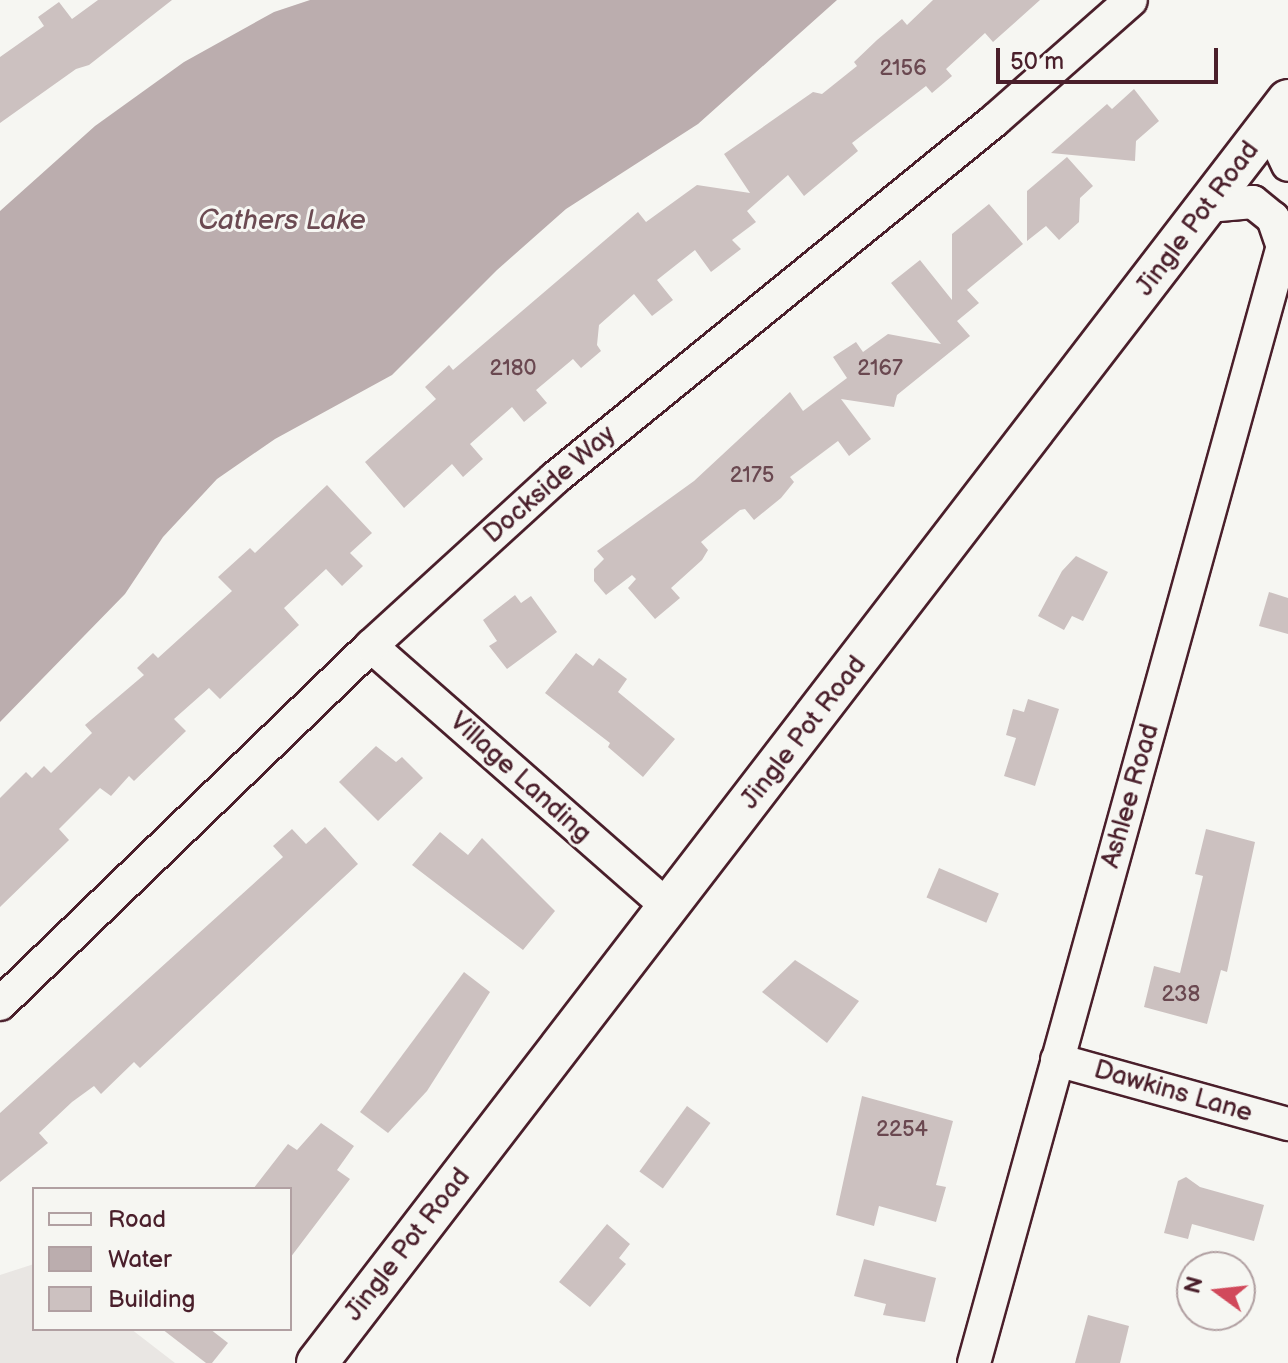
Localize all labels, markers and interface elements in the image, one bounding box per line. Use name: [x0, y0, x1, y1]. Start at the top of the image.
scale bar: [1000, 32, 1222, 82]
text: 50 m: [1010, 47, 1064, 76]
house number: 2156: [879, 56, 927, 82]
street label: Jingle Pot Road: [1130, 136, 1266, 302]
water label: Cathers Lake: [198, 204, 366, 238]
house number: 2180: [490, 356, 536, 382]
house number: 2167: [857, 356, 903, 382]
street label: Dockside Way: [478, 419, 622, 551]
house number: 2175: [730, 463, 774, 489]
street label: Jingle Pot Road: [735, 650, 873, 816]
street label: Village Landing: [443, 706, 597, 850]
street label: Ashlee Road: [1096, 720, 1166, 872]
house number: 238: [1162, 982, 1200, 1008]
street label: Dawkins Lane: [1090, 1055, 1256, 1129]
house number: 2254: [876, 1117, 928, 1143]
street label: Jingle Pot Road: [339, 1162, 477, 1328]
legend: [32, 1187, 292, 1331]
text: Road: [108, 1205, 166, 1234]
text: Water: [108, 1245, 172, 1274]
north arrow: [1176, 1251, 1256, 1331]
text: N: [1179, 1274, 1209, 1297]
text: Building: [108, 1285, 195, 1314]

